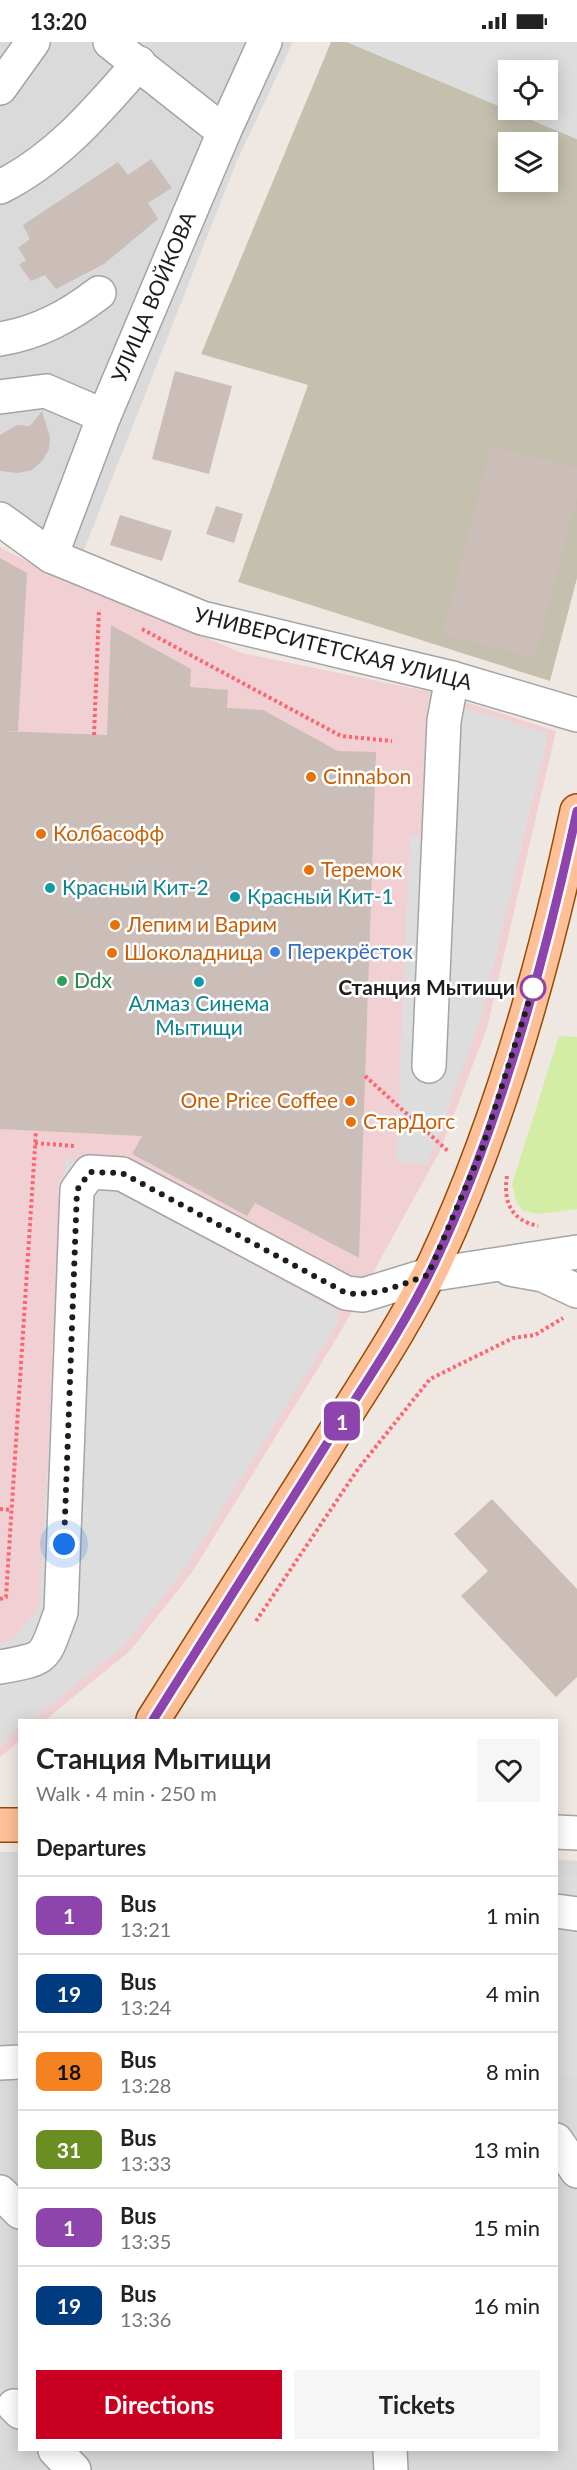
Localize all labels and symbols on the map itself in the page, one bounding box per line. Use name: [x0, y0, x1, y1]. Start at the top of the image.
street label: УЛИЦА ВОЙКОВА: [105, 206, 200, 386]
street label: УНИВЕРСИТЕТСКАЯ УЛИЦА: [192, 601, 476, 694]
place label: Cinnabon: [323, 763, 411, 788]
marker: Cinnabon: [304, 770, 318, 784]
place label: Колбасофф: [53, 820, 164, 845]
marker: Колбасофф: [34, 827, 48, 841]
place label: Теремок: [321, 856, 402, 881]
marker: Теремок: [302, 863, 316, 877]
place label: Красный Кит-2: [62, 874, 209, 899]
marker: Красный Кит-2: [43, 881, 57, 895]
place label: Красный Кит-1: [247, 883, 394, 908]
marker: Красный Кит-1: [228, 890, 242, 904]
place label: Лепим и Варим: [126, 911, 277, 936]
marker: Лепим и Варим: [108, 918, 122, 932]
place label: Перекрёсток: [287, 938, 413, 963]
place label: Шоколадница: [124, 939, 263, 964]
marker: Перекрёсток: [268, 945, 282, 959]
marker: Шоколадница: [105, 946, 119, 960]
place label: Ddx: [74, 967, 113, 992]
marker: Ddx: [55, 974, 69, 988]
place label: Станция Мытищи: [338, 974, 515, 999]
marker: Алмаз Синема Мытищи: [192, 975, 206, 989]
marker: Станция Мытищи: [520, 975, 546, 1001]
place label: Алмаз Синема Мытищи: [129, 990, 269, 1039]
place label: One Price Coffee: [181, 1087, 338, 1112]
marker: One Price Coffee: [343, 1094, 357, 1108]
place label: СтарДогс: [363, 1108, 455, 1133]
marker: СтарДогс: [344, 1115, 358, 1129]
line badge: 1: [322, 1402, 362, 1440]
your location: [49, 1529, 79, 1559]

